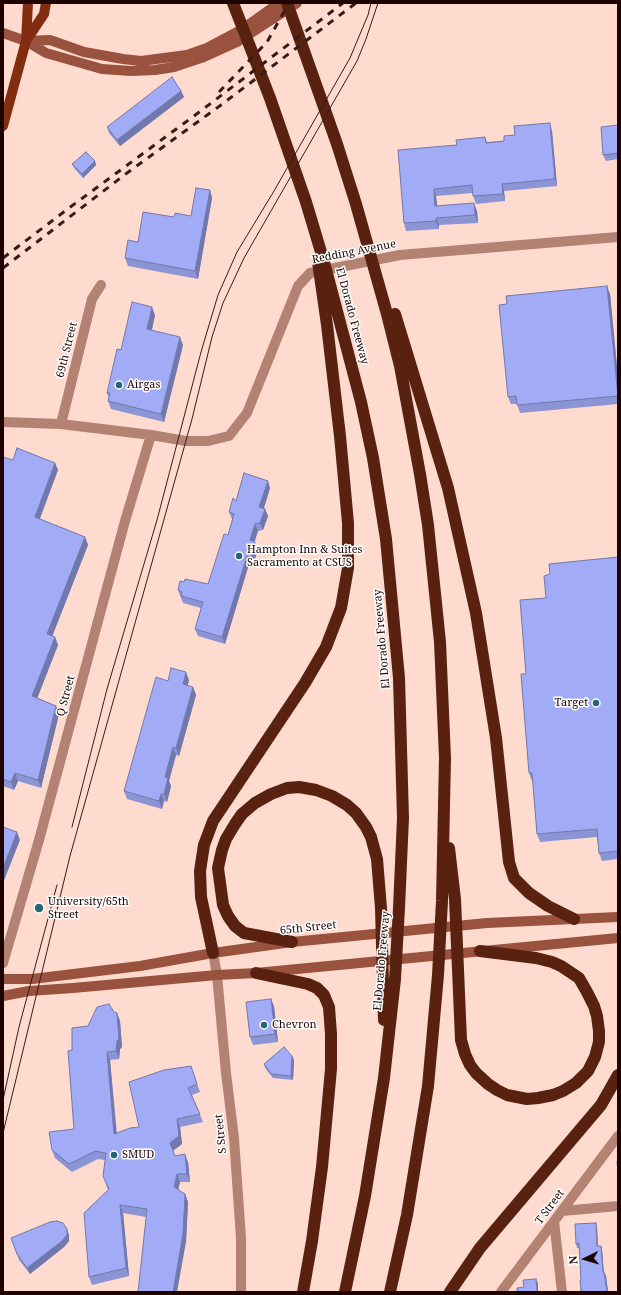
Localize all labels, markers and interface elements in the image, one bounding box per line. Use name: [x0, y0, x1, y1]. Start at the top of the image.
street label: Redding Avenue: [311, 237, 397, 267]
street label: El Dorado Freeway: [333, 266, 371, 366]
street label: 69th Street: [54, 321, 80, 379]
place label: Airgas: [127, 378, 161, 392]
marker: Airgas: [114, 380, 124, 390]
place label: Hampton Inn & Suites Sacramento at CSUS: [247, 543, 363, 569]
marker: Hampton Inn & Suites Sacramento at CSUS: [234, 551, 244, 561]
street label: El Dorado Freeway: [371, 589, 393, 689]
street label: Q Street: [54, 674, 78, 718]
place label: Target: [555, 696, 588, 710]
marker: Target: [591, 698, 601, 708]
place label: University/65th Street: [48, 895, 129, 921]
marker: University/65th Street: [33, 902, 45, 914]
street label: El Dorado Freeway: [371, 911, 393, 1011]
street label: 65th Street: [279, 918, 337, 938]
place label: Chevron: [272, 1018, 317, 1032]
marker: Chevron: [259, 1020, 269, 1030]
street label: S Street: [212, 1114, 230, 1154]
place label: SMUD: [122, 1148, 154, 1162]
marker: SMUD: [109, 1150, 119, 1160]
street label: T Street: [533, 1187, 567, 1227]
north arrow: [565, 1239, 605, 1279]
text: N: [565, 1255, 580, 1265]

